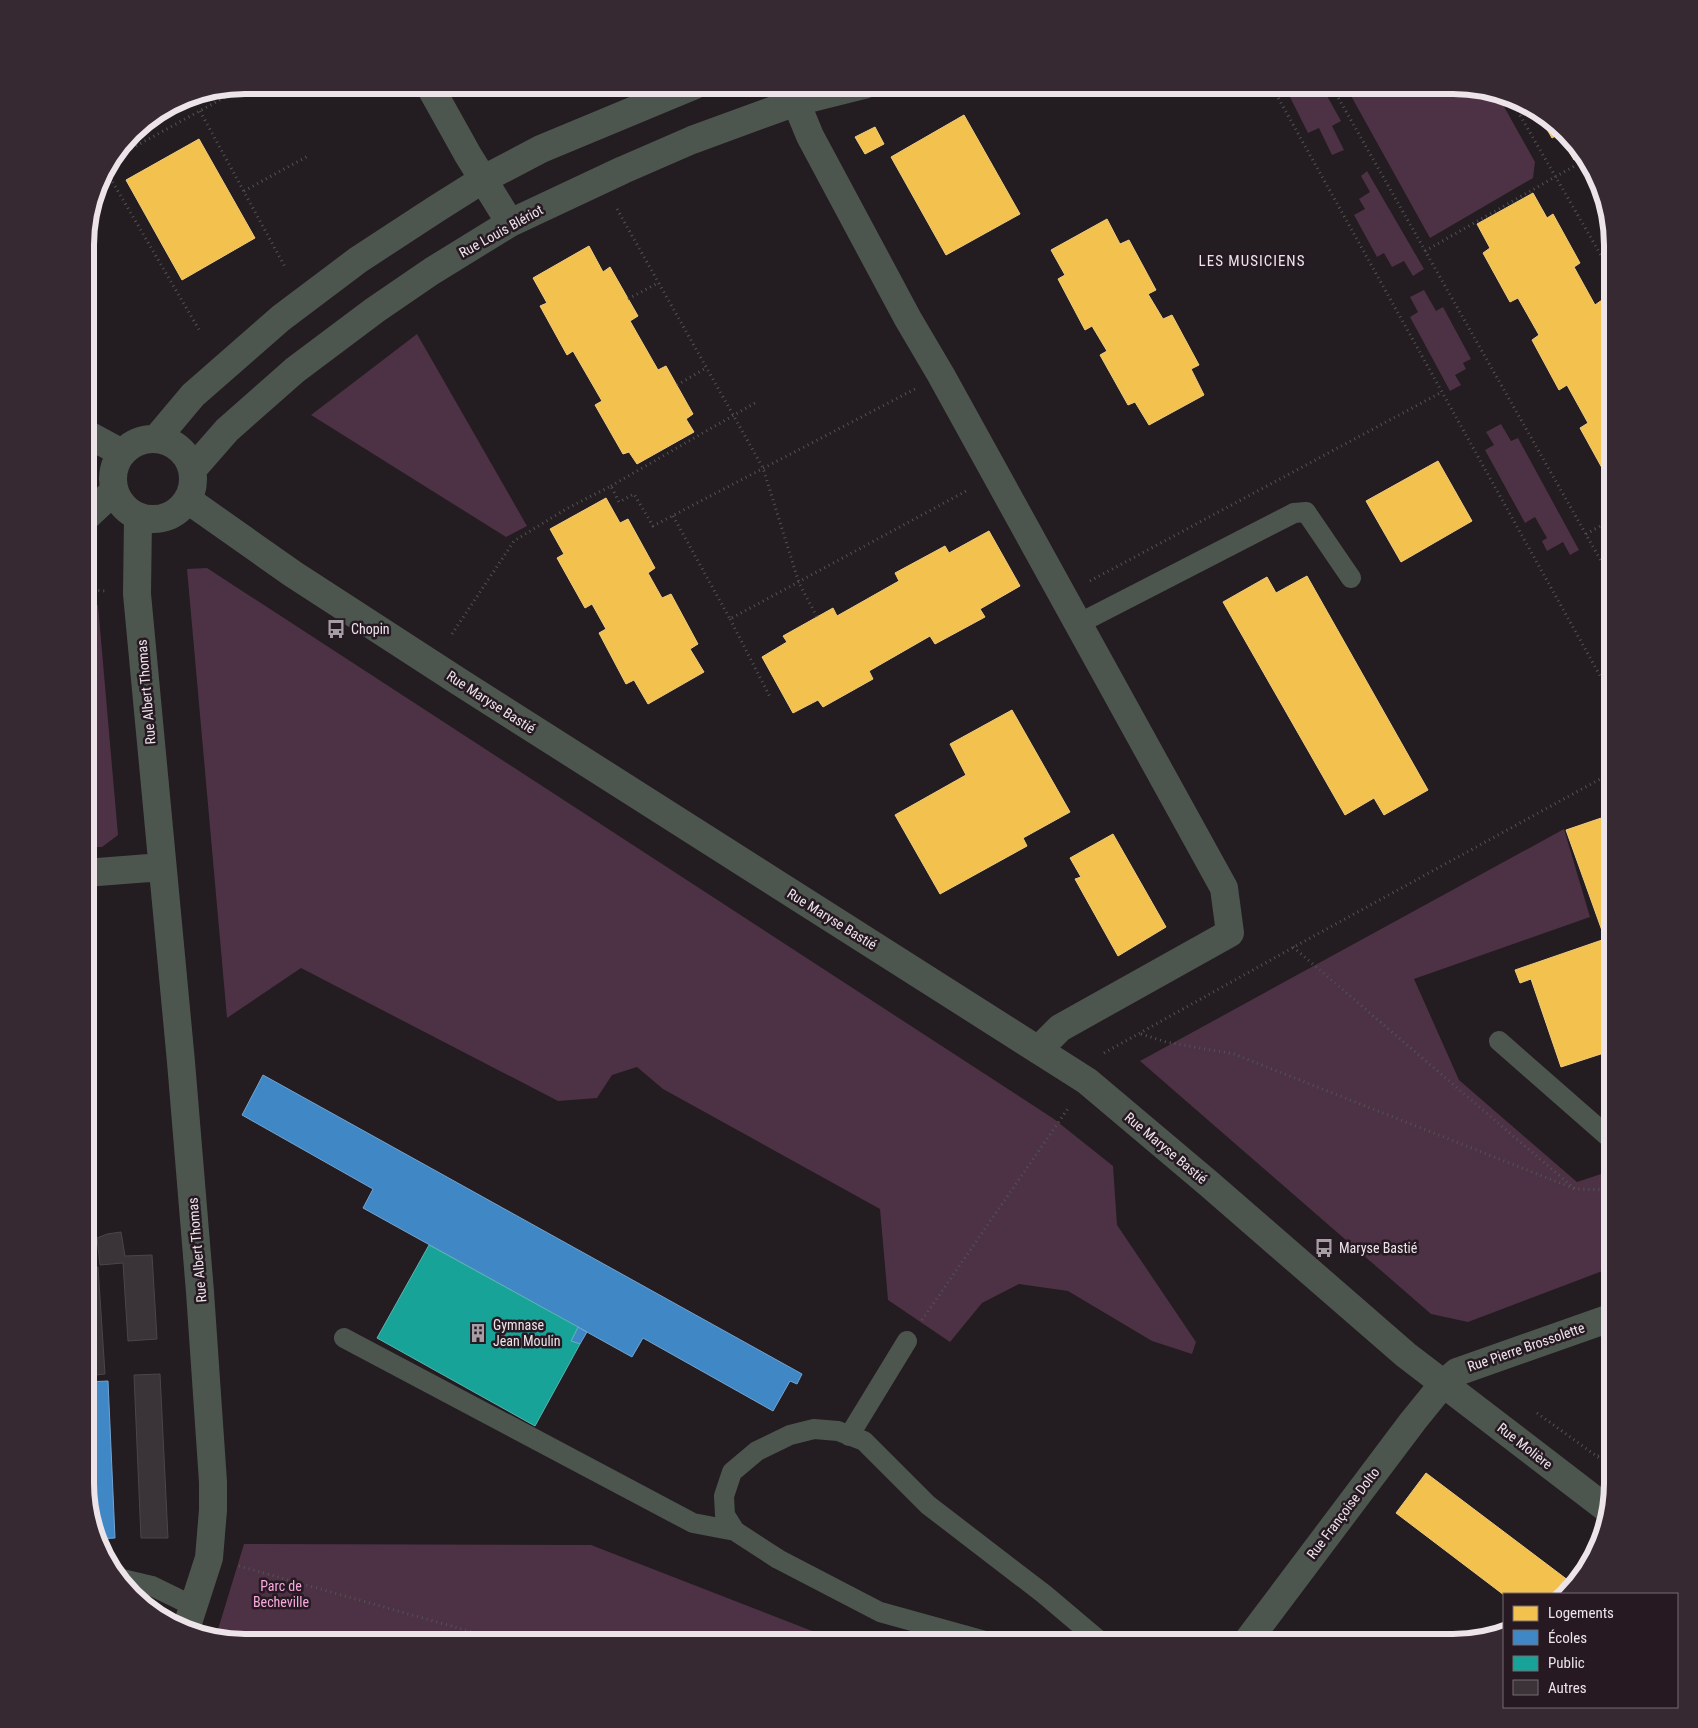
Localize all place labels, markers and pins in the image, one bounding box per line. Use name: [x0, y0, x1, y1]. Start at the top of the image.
bus stop icon: Chopin: [325, 618, 347, 640]
place label: Chopin: [351, 621, 390, 637]
bus stop icon: Maryse Bastié: [1313, 1237, 1335, 1259]
place label: Maryse Bastié: [1339, 1240, 1418, 1256]
place label: Gymnase Jean Moulin: [493, 1317, 561, 1349]
building icon: Gymnase Jean Moulin: [467, 1322, 489, 1344]

